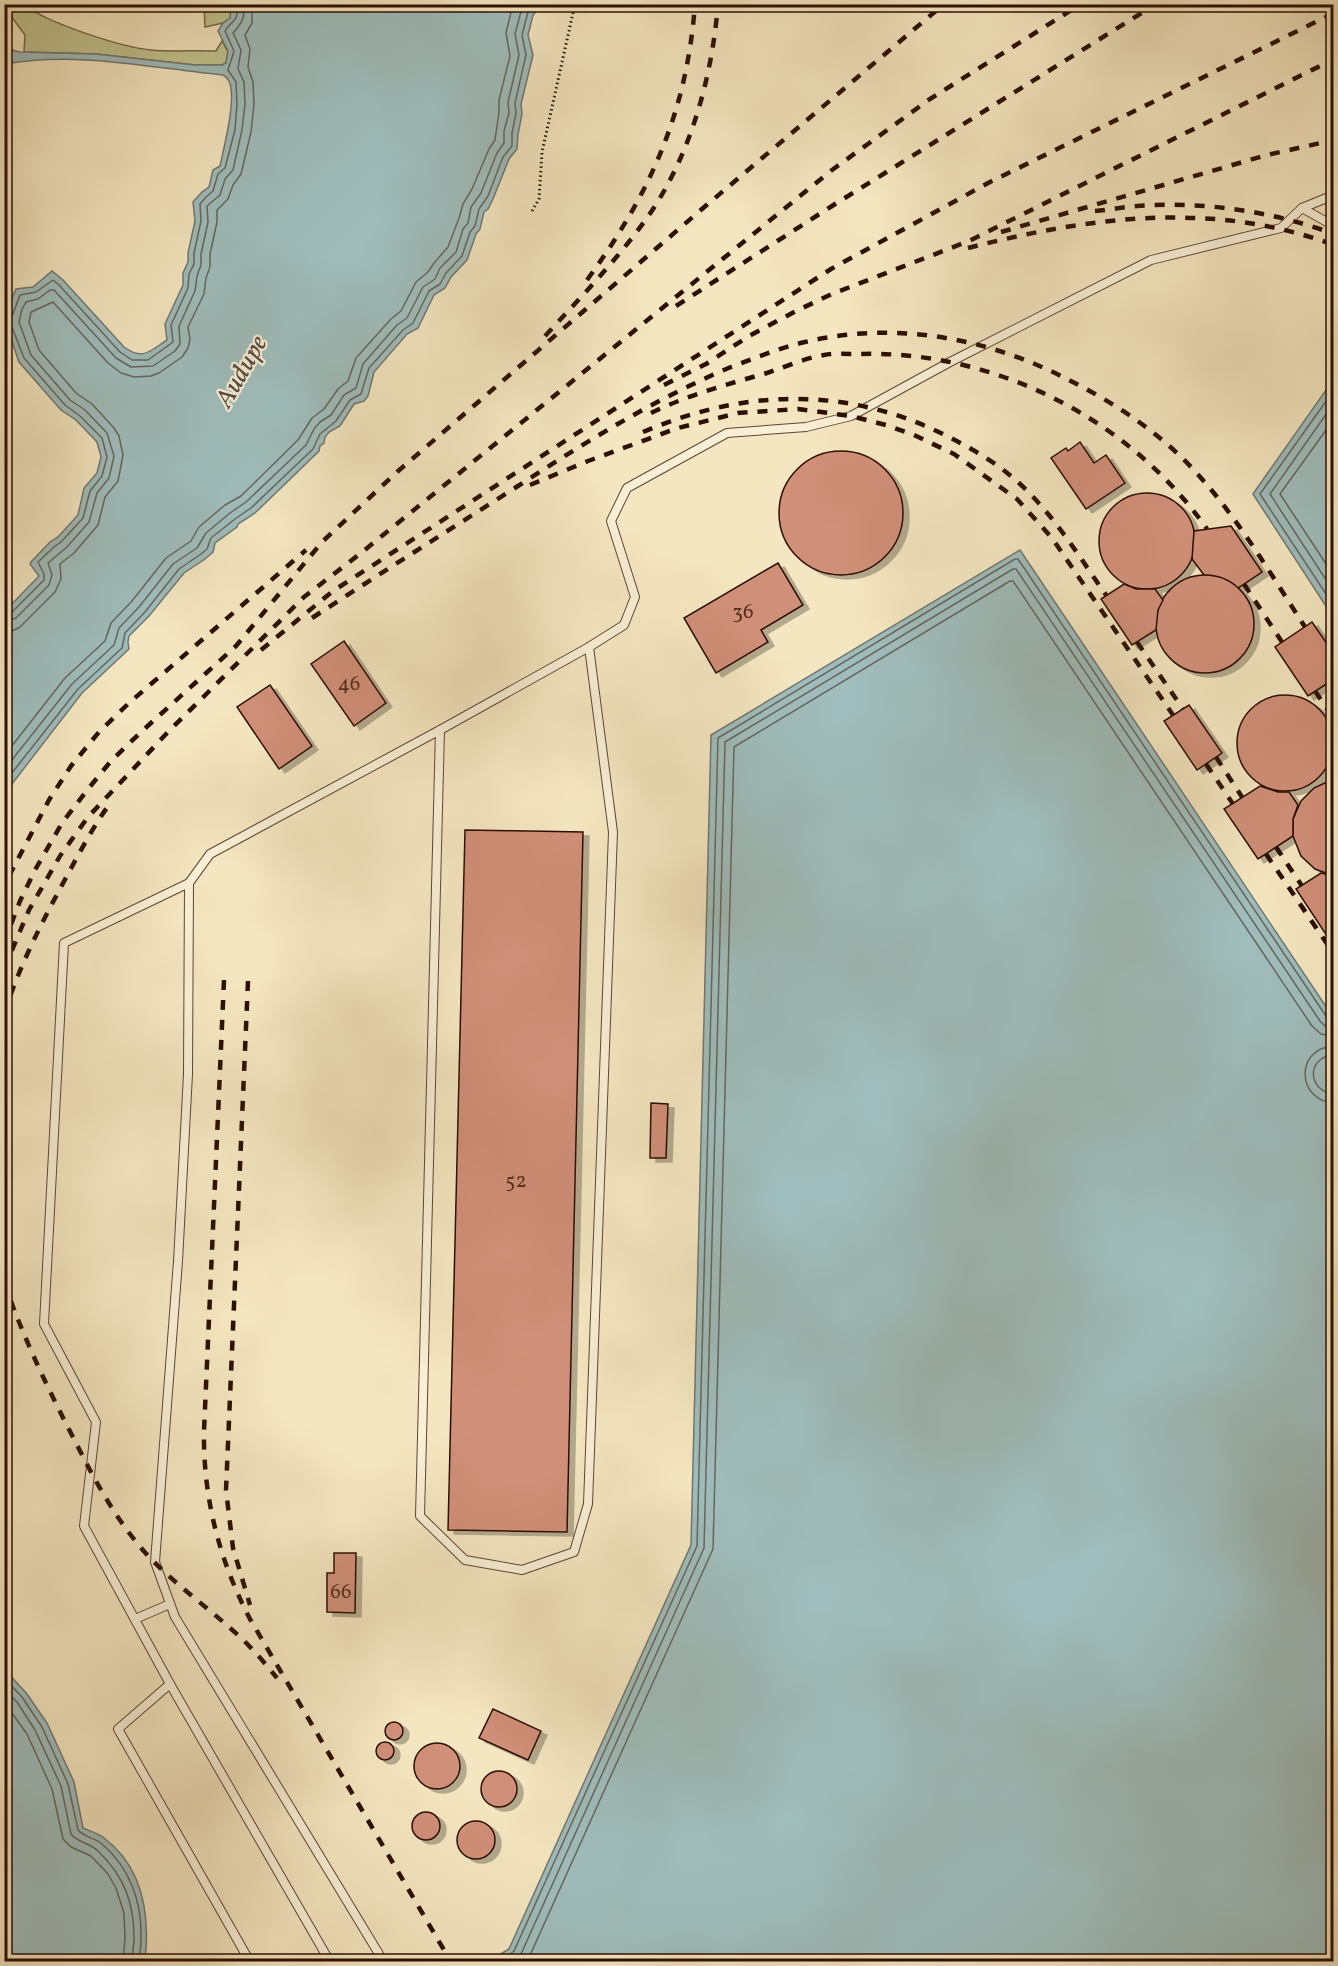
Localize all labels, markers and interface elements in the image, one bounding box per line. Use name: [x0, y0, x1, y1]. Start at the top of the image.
water label: Audupe: [206, 329, 277, 415]
house number: 36: [732, 598, 754, 627]
house number: 46: [338, 670, 360, 699]
house number: 52: [505, 1167, 527, 1196]
house number: 66: [330, 1578, 352, 1607]

